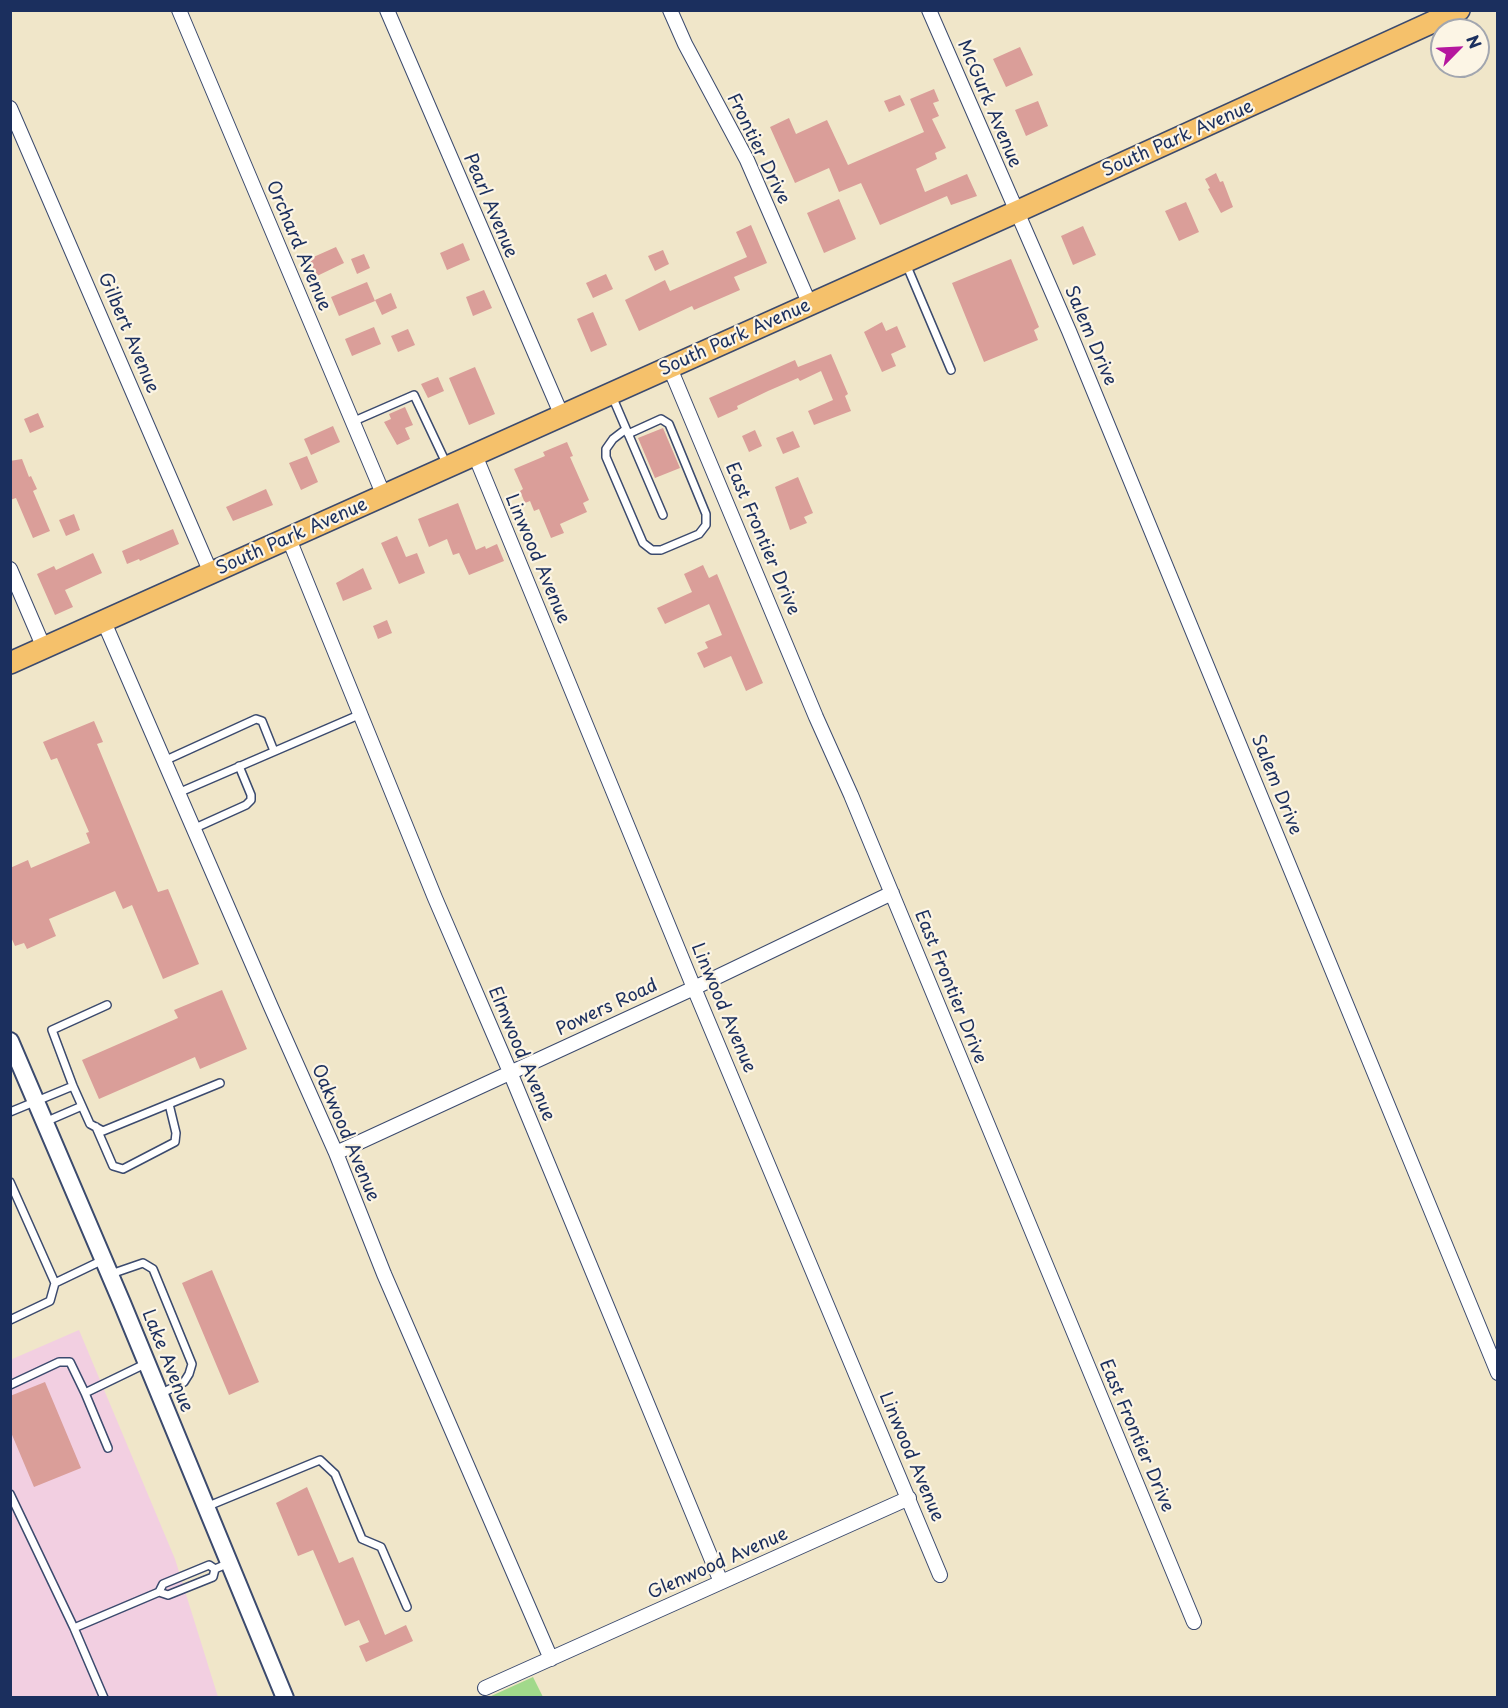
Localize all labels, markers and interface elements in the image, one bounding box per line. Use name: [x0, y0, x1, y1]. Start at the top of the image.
north arrow: [1430, 18, 1490, 78]
text: N: [1461, 31, 1488, 52]
street label: McGurk Avenue: [952, 37, 1026, 171]
street label: Frontier Drive: [722, 90, 794, 208]
street label: South Park Avenue: [1099, 96, 1257, 182]
street label: Pearl Avenue: [458, 151, 522, 261]
street label: Orchard Avenue: [261, 178, 335, 314]
street label: Gilbert Avenue: [93, 270, 163, 396]
street label: Salem Drive: [1059, 283, 1121, 389]
street label: South Park Avenue: [656, 295, 814, 381]
street label: East Frontier Drive: [720, 459, 804, 619]
street label: Linwood Avenue: [500, 491, 574, 627]
street label: South Park Avenue: [213, 494, 371, 580]
street label: Salem Drive: [1246, 732, 1306, 838]
street label: East Frontier Drive: [909, 907, 991, 1067]
street label: Linwood Avenue: [686, 940, 760, 1076]
street label: Powers Road: [553, 975, 661, 1041]
street label: Elmwood Avenue: [483, 983, 559, 1125]
street label: Oakwood Avenue: [306, 1061, 384, 1205]
street label: Lake Avenue: [137, 1307, 197, 1415]
street label: East Frontier Drive: [1094, 1356, 1178, 1516]
street label: Linwood Avenue: [874, 1389, 948, 1525]
street label: Glenwood Avenue: [645, 1523, 791, 1605]

